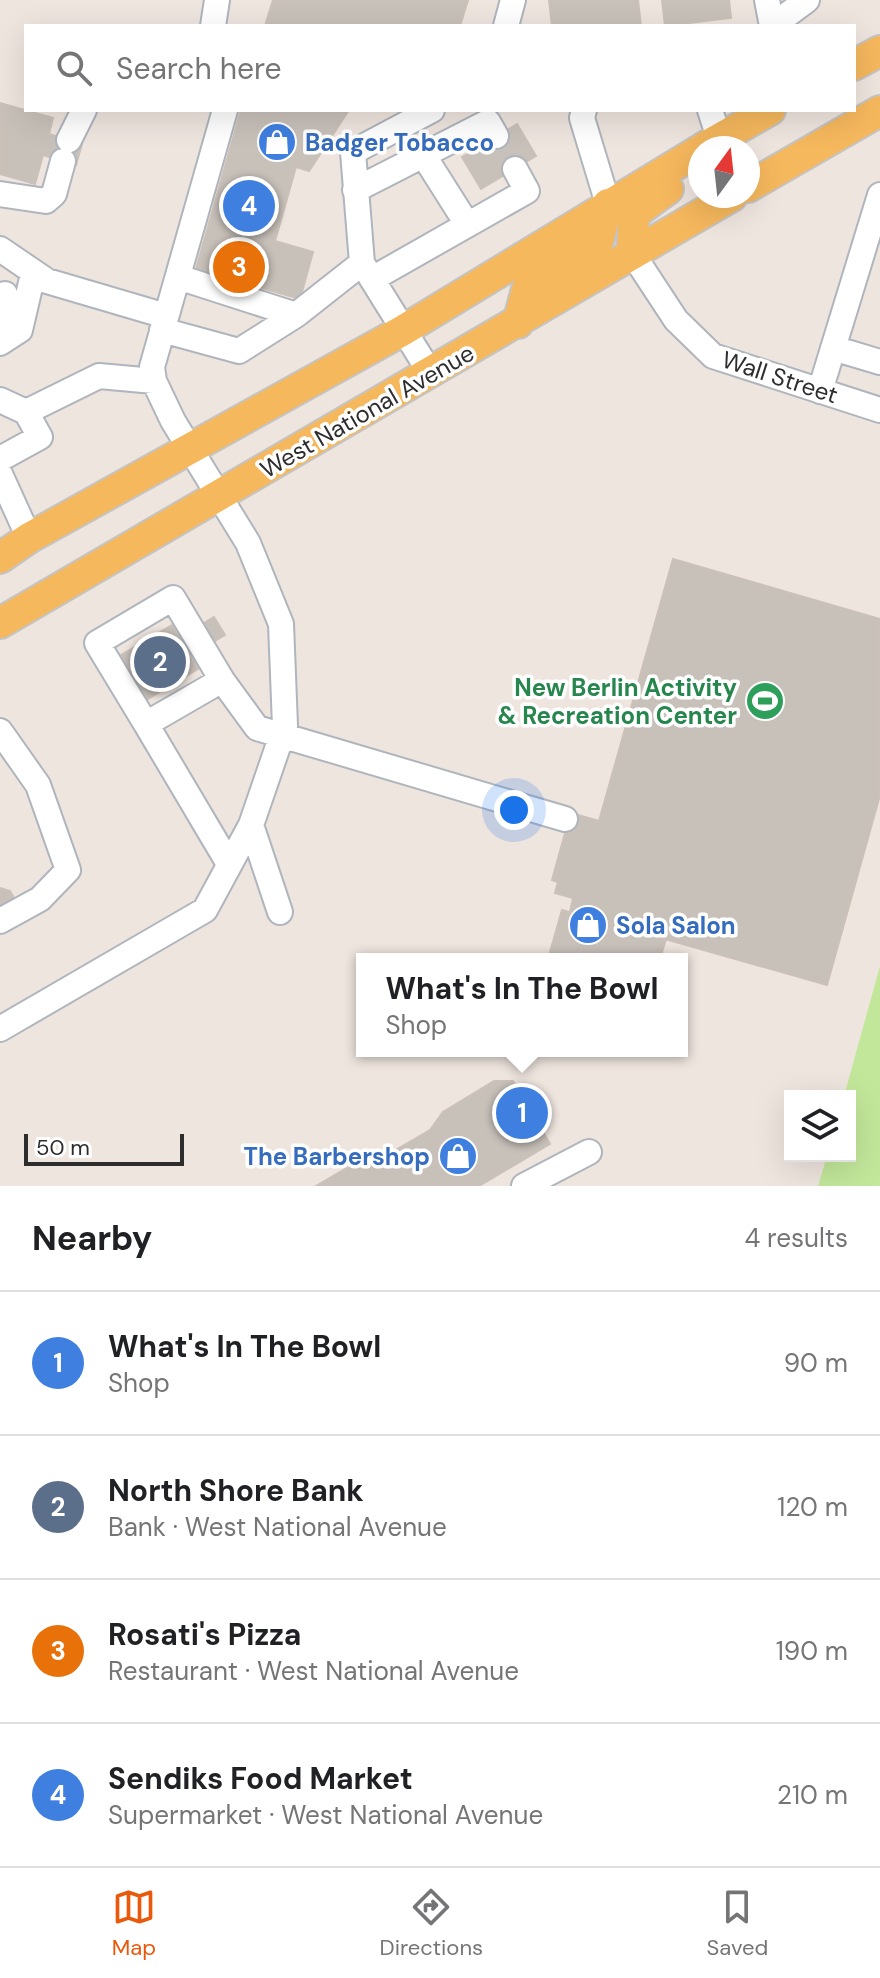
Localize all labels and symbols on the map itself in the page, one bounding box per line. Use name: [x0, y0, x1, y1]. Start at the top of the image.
shop icon: Badger Tobacco: [256, 121, 298, 163]
place label: Badger Tobacco: [305, 127, 494, 158]
north arrow: [688, 136, 760, 208]
pin: 4: [223, 176, 275, 236]
pin: 3: [213, 237, 265, 297]
street label: West National Avenue: [255, 337, 479, 485]
street label: Wall Street: [718, 344, 842, 410]
pin: 2: [134, 632, 186, 692]
place label: New Berlin Activity & Recreation Center: [498, 672, 737, 731]
sports icon: New Berlin Activity & Recreation Center: [744, 680, 786, 722]
your location: [494, 790, 534, 830]
shop icon: Sola Salon: [567, 904, 609, 946]
place label: Sola Salon: [616, 910, 736, 941]
pin: 1: [496, 1083, 548, 1143]
scale bar: [24, 1130, 184, 1166]
shop icon: The Barbershop: [437, 1135, 479, 1177]
place label: The Barbershop: [244, 1141, 430, 1172]

